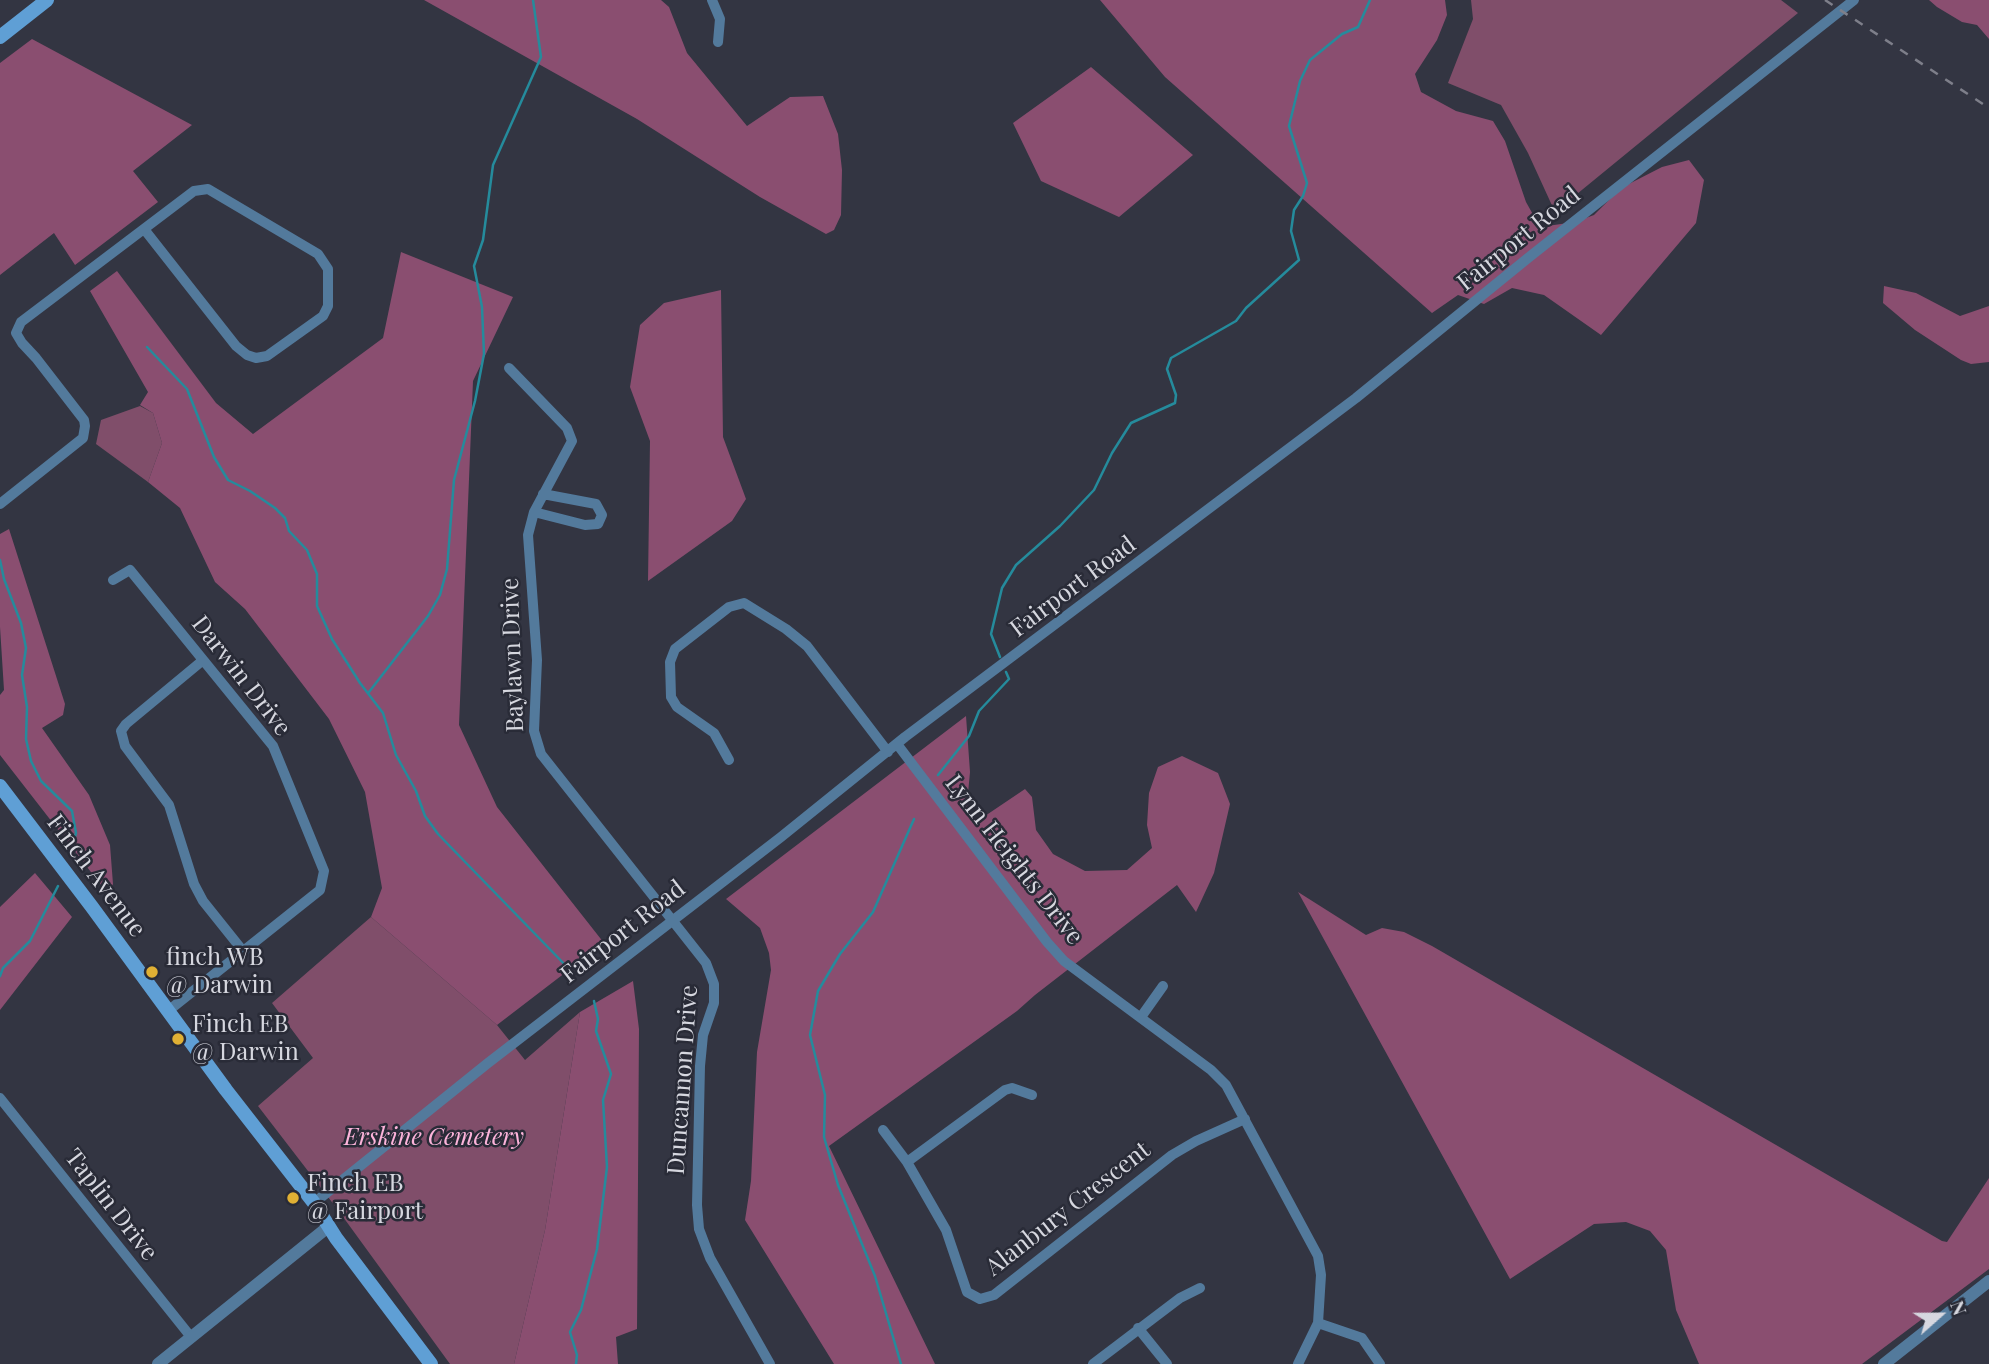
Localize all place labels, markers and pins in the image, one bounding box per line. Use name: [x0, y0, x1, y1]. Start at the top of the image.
place label: finch WB @ Darwin: [166, 944, 273, 1000]
marker: finch WB @ Darwin: [144, 964, 160, 980]
place label: Finch EB @ Darwin: [192, 1011, 299, 1067]
marker: Finch EB @ Darwin: [170, 1031, 186, 1047]
place label: Finch EB @ Fairport: [307, 1170, 423, 1226]
marker: Finch EB @ Fairport: [285, 1190, 301, 1206]

